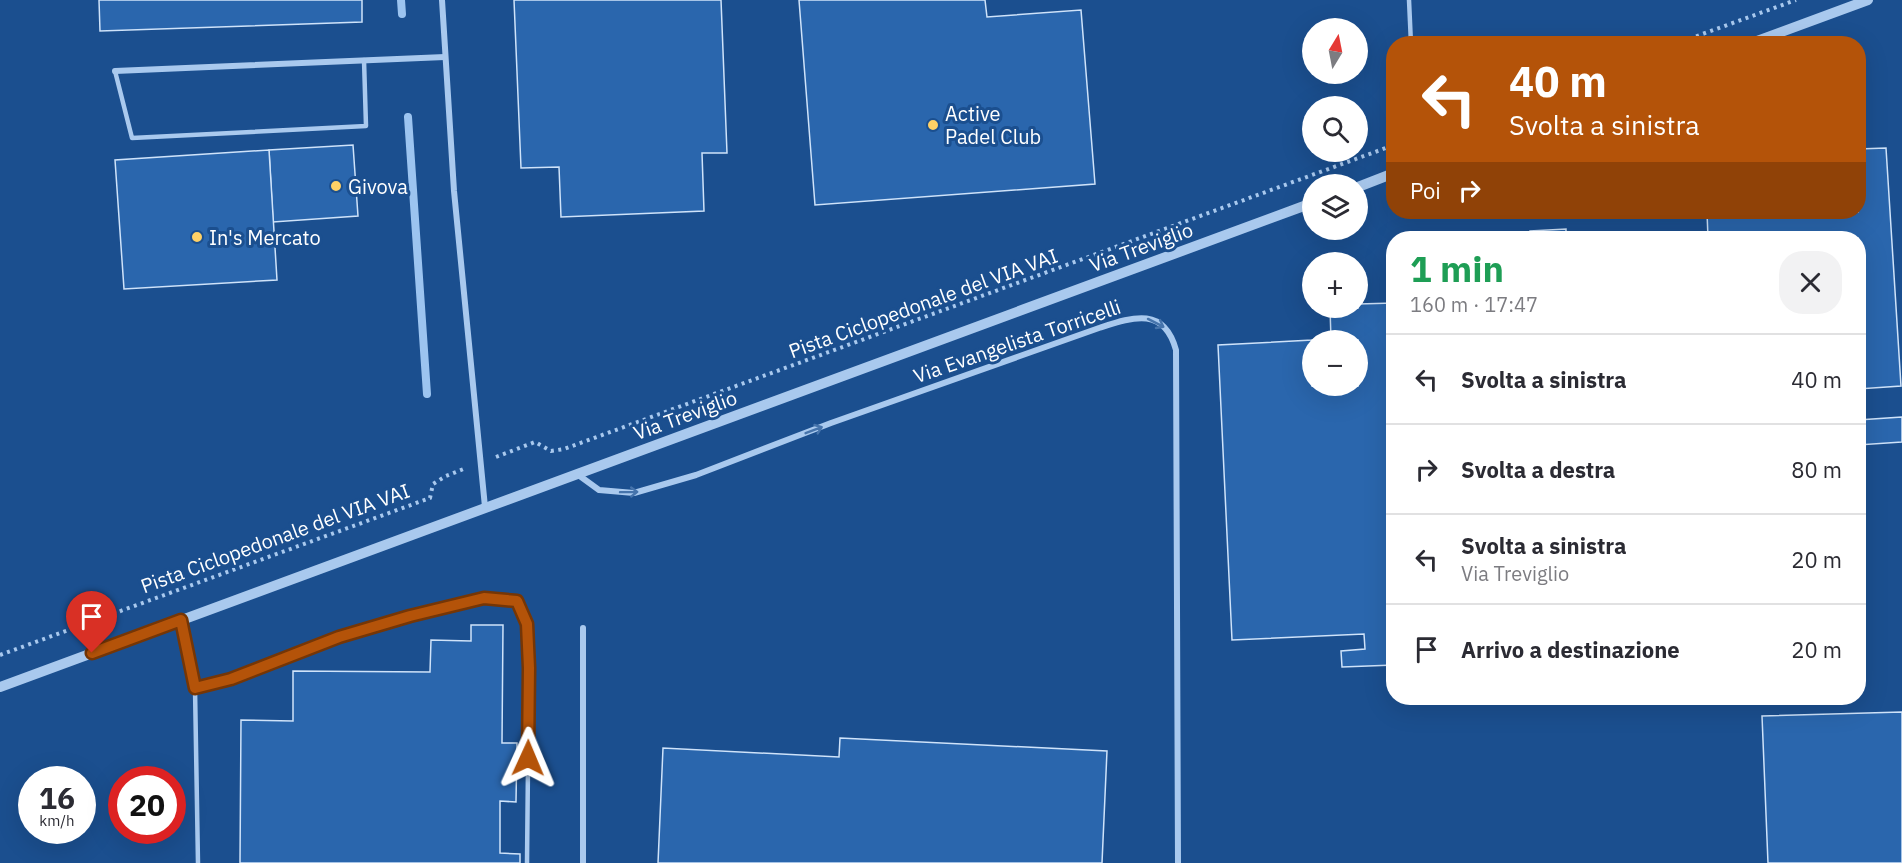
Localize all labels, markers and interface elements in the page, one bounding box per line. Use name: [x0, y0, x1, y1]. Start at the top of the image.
north arrow: [1302, 18, 1368, 84]
map controls: [1302, 18, 1368, 396]
text: 40 m: [1509, 54, 1607, 109]
icon: left: [1410, 60, 1488, 138]
button: search: [1302, 96, 1368, 162]
place label: Active Padel Club: [945, 100, 1041, 150]
text: Svolta a sinistra: [1509, 107, 1700, 142]
marker: Active Padel Club: [926, 118, 940, 132]
place label: Givova: [348, 173, 408, 200]
button: layers: [1302, 174, 1368, 240]
icon: right: [1453, 174, 1486, 207]
text: Poi: [1410, 176, 1441, 205]
marker: Givova: [329, 179, 343, 193]
street label: Via Treviglio: [1086, 216, 1196, 278]
place label: In's Mercato: [209, 224, 321, 251]
marker: In's Mercato: [190, 230, 204, 244]
street label: Pista Ciclopedonale del VIA VAI: [785, 242, 1061, 364]
text: 1 min: [1410, 245, 1504, 292]
button: close: [1779, 251, 1842, 314]
button: +: [1302, 252, 1368, 318]
text: 160 m · 17:47: [1410, 291, 1538, 318]
street label: Via Evangelista Torricelli: [910, 293, 1124, 389]
one-way arrow: [1147, 317, 1165, 329]
button: −: [1302, 330, 1368, 396]
icon: left: [1410, 363, 1443, 396]
text: Svolta a sinistra: [1461, 365, 1626, 394]
text: 40 m: [1791, 365, 1842, 394]
street label: Via Treviglio: [630, 384, 740, 446]
one-way arrow: [804, 424, 822, 435]
icon: right: [1410, 453, 1443, 486]
text: Svolta a destra: [1461, 455, 1615, 484]
text: 80 m: [1791, 455, 1842, 484]
street label: Pista Ciclopedonale del VIA VAI: [137, 477, 413, 599]
one-way arrow: [619, 486, 639, 497]
text: Svolta a sinistra: [1461, 531, 1626, 560]
icon: left: [1410, 543, 1443, 576]
text: 20 m: [1791, 545, 1842, 574]
text: Via Treviglio: [1461, 560, 1569, 587]
pin: [66, 591, 117, 653]
icon: arrive: [75, 600, 108, 633]
icon: arrive: [1410, 633, 1443, 666]
text: Arrivo a destinazione: [1461, 635, 1680, 664]
text: 20 m: [1791, 635, 1842, 664]
position arrow: [496, 726, 560, 790]
speed limit sign: 20: [108, 766, 186, 844]
text: 16: [39, 778, 75, 817]
text: km/h: [39, 811, 75, 830]

